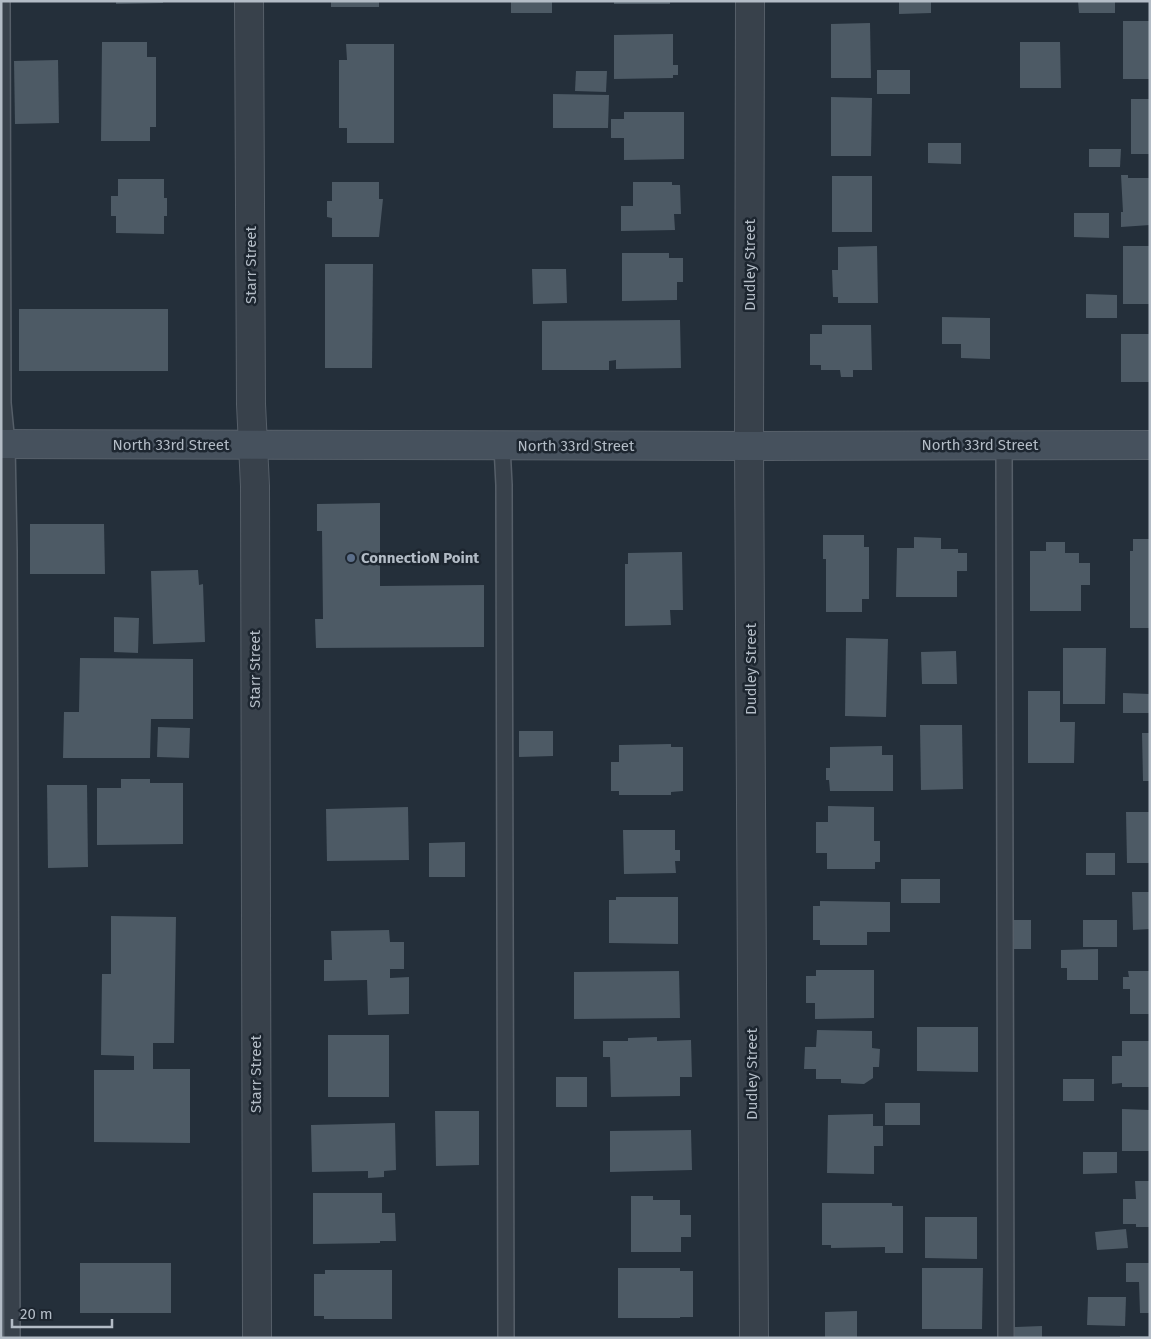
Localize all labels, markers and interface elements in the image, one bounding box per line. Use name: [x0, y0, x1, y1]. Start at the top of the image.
street label: Dudley Street: [741, 218, 759, 311]
street label: Starr Street: [242, 225, 260, 304]
street label: North 33rd Street: [113, 436, 230, 454]
street label: North 33rd Street: [922, 436, 1039, 454]
street label: North 33rd Street: [518, 437, 635, 455]
place label: ConnectioN Point: [361, 549, 479, 567]
marker: ConnectioN Point: [345, 552, 357, 564]
street label: Dudley Street: [742, 622, 760, 715]
street label: Starr Street: [246, 629, 264, 708]
street label: Dudley Street: [743, 1027, 761, 1120]
street label: Starr Street: [247, 1034, 265, 1113]
scale bar: [12, 1296, 112, 1328]
text: 20 m: [20, 1305, 53, 1323]

